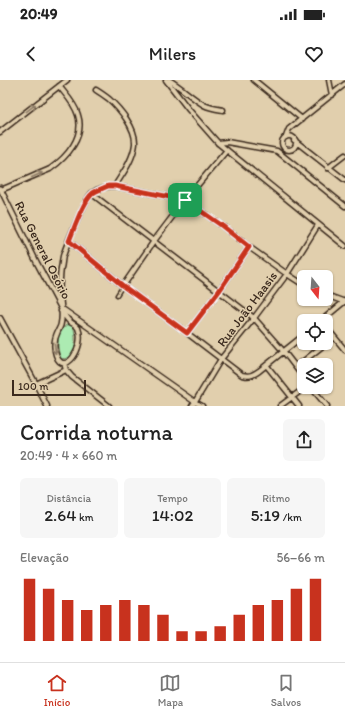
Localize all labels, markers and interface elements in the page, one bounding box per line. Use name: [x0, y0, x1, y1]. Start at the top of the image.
text: 20:49: [20, 5, 58, 23]
icon: back: [20, 43, 42, 65]
text: Milers: [149, 43, 196, 65]
icon: heart: [303, 43, 325, 65]
one-way arrow: [25, 104, 36, 113]
one-way arrow: [31, 170, 43, 178]
pin: [168, 183, 202, 217]
icon: arrive: [174, 189, 196, 211]
street label: Rua General Osório: [12, 199, 74, 302]
street label: Rua João Haasis: [214, 268, 280, 350]
north arrow: [297, 270, 333, 306]
map controls: [297, 270, 333, 394]
button: locate: [297, 314, 333, 350]
one-way arrow: [52, 341, 59, 354]
button: layers: [297, 358, 333, 394]
scale bar: [12, 378, 86, 397]
text: 100 m: [18, 380, 48, 393]
text: Corrida noturna: [20, 419, 173, 446]
button: share: [283, 419, 325, 461]
text: 20:49 · 4 × 660 m: [20, 448, 117, 463]
text: Distância: [46, 492, 91, 505]
text: Tempo: [157, 492, 188, 505]
text: Ritmo: [262, 492, 290, 505]
text: 2.64: [44, 505, 76, 525]
text: 14:02: [152, 505, 193, 525]
text: 5:19: [250, 505, 280, 525]
text: km: [76, 511, 94, 524]
text: /km: [280, 511, 302, 524]
text: Elevação: [20, 550, 69, 565]
text: 56–66 m: [276, 550, 325, 565]
tab: Início: [44, 672, 70, 709]
tab: Mapa: [158, 672, 183, 709]
tab: Salvos: [271, 672, 301, 709]

